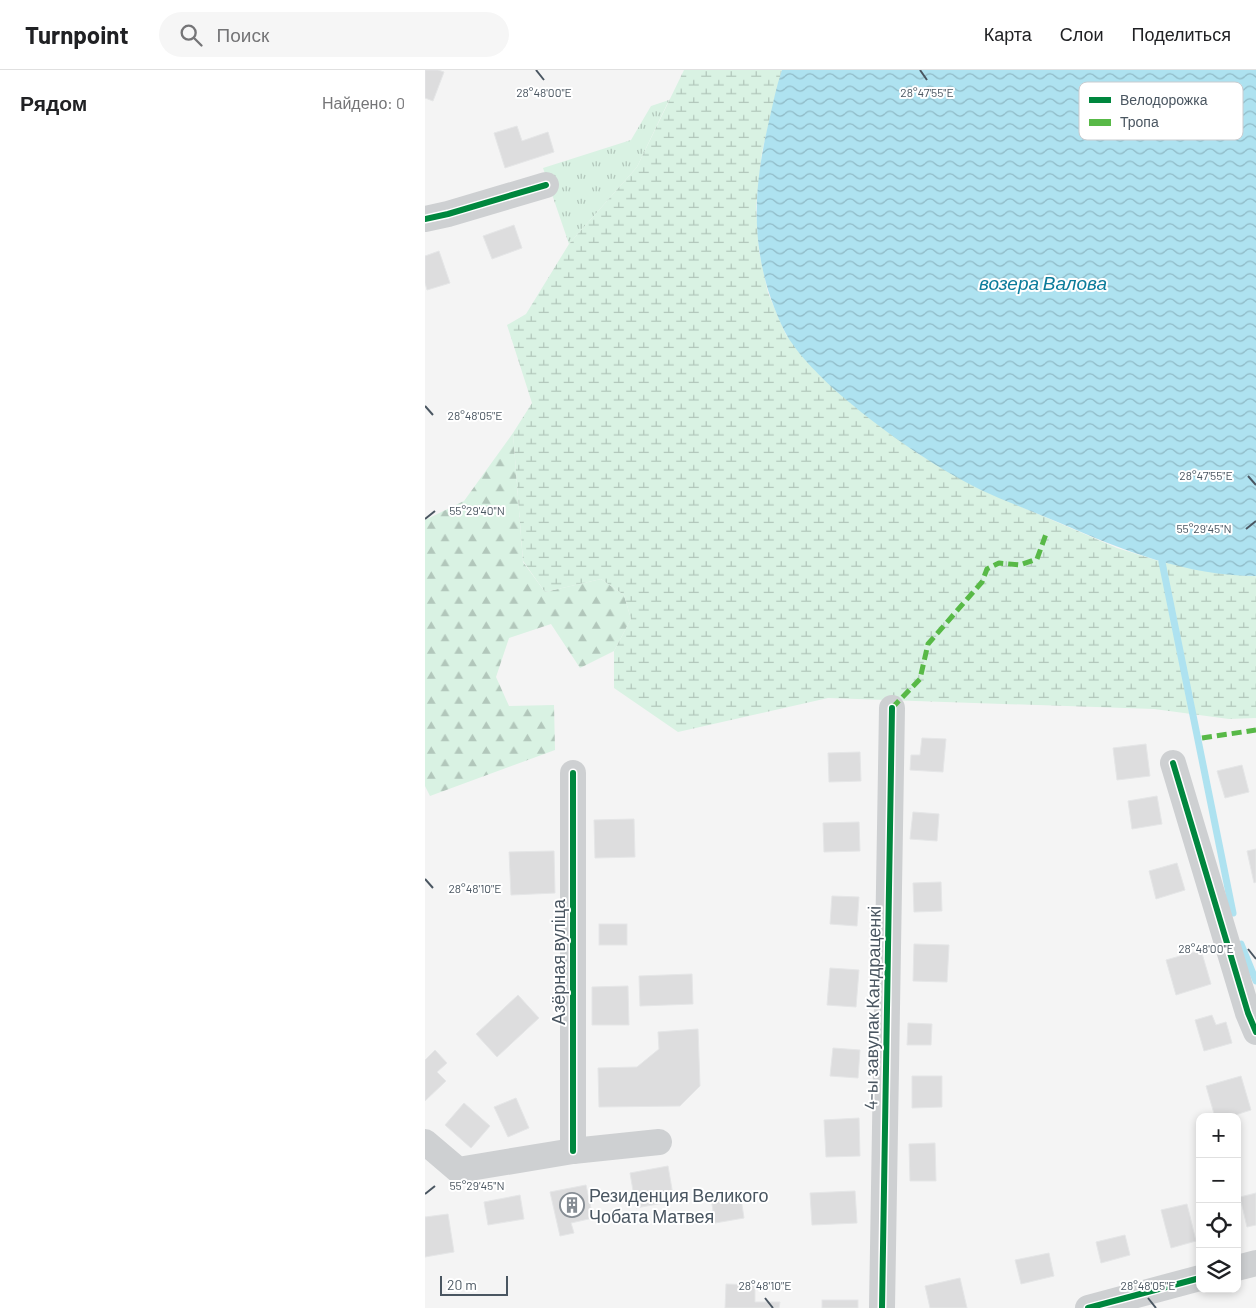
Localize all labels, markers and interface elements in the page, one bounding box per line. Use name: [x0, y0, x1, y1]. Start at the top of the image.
search box: [159, 12, 509, 57]
text: Turnpoint: [25, 20, 129, 49]
icon: search: [177, 21, 205, 49]
text: Поиск: [217, 23, 269, 46]
text: Карта: [984, 23, 1032, 45]
text: Слои: [1060, 23, 1104, 45]
text: Поделиться: [1132, 23, 1231, 45]
legend: [1079, 82, 1243, 140]
text: 28°48'00"E: [516, 85, 572, 99]
text: 28°47'55"E: [900, 85, 954, 99]
text: Рядом: [20, 90, 87, 115]
text: Велодорожка: [1120, 91, 1208, 108]
text: Найдено: 0: [322, 93, 405, 112]
text: Тропа: [1120, 113, 1159, 130]
water label: возера Валова: [979, 271, 1107, 294]
text: 28°48'05"E: [447, 408, 503, 422]
text: 28°47'55"E: [1179, 468, 1233, 482]
text: 55°29'40"N: [449, 503, 505, 517]
text: 55°29'45"N: [1176, 521, 1232, 535]
text: 28°48'10"E: [448, 881, 502, 895]
street label: Азёрная вуліца: [547, 898, 569, 1025]
street label: 4-ы завулак Кандраценкі: [859, 906, 885, 1110]
text: 28°48'00"E: [1178, 941, 1234, 955]
map controls: [1196, 1113, 1241, 1293]
button: +: [1196, 1113, 1241, 1158]
button: −: [1196, 1158, 1241, 1203]
text: 55°29'45"N: [449, 1178, 505, 1192]
place label: Резиденция Великого Чобата Матвея: [589, 1184, 769, 1227]
building icon: Резиденция Великого Чобата Матвея: [559, 1192, 585, 1218]
button: locate: [1196, 1203, 1241, 1248]
button: layers: [1196, 1248, 1241, 1293]
scale bar: [440, 1273, 507, 1296]
text: 20 m: [447, 1276, 477, 1293]
text: 28°48'10"E: [738, 1278, 792, 1292]
text: 28°48'05"E: [1120, 1278, 1176, 1292]

